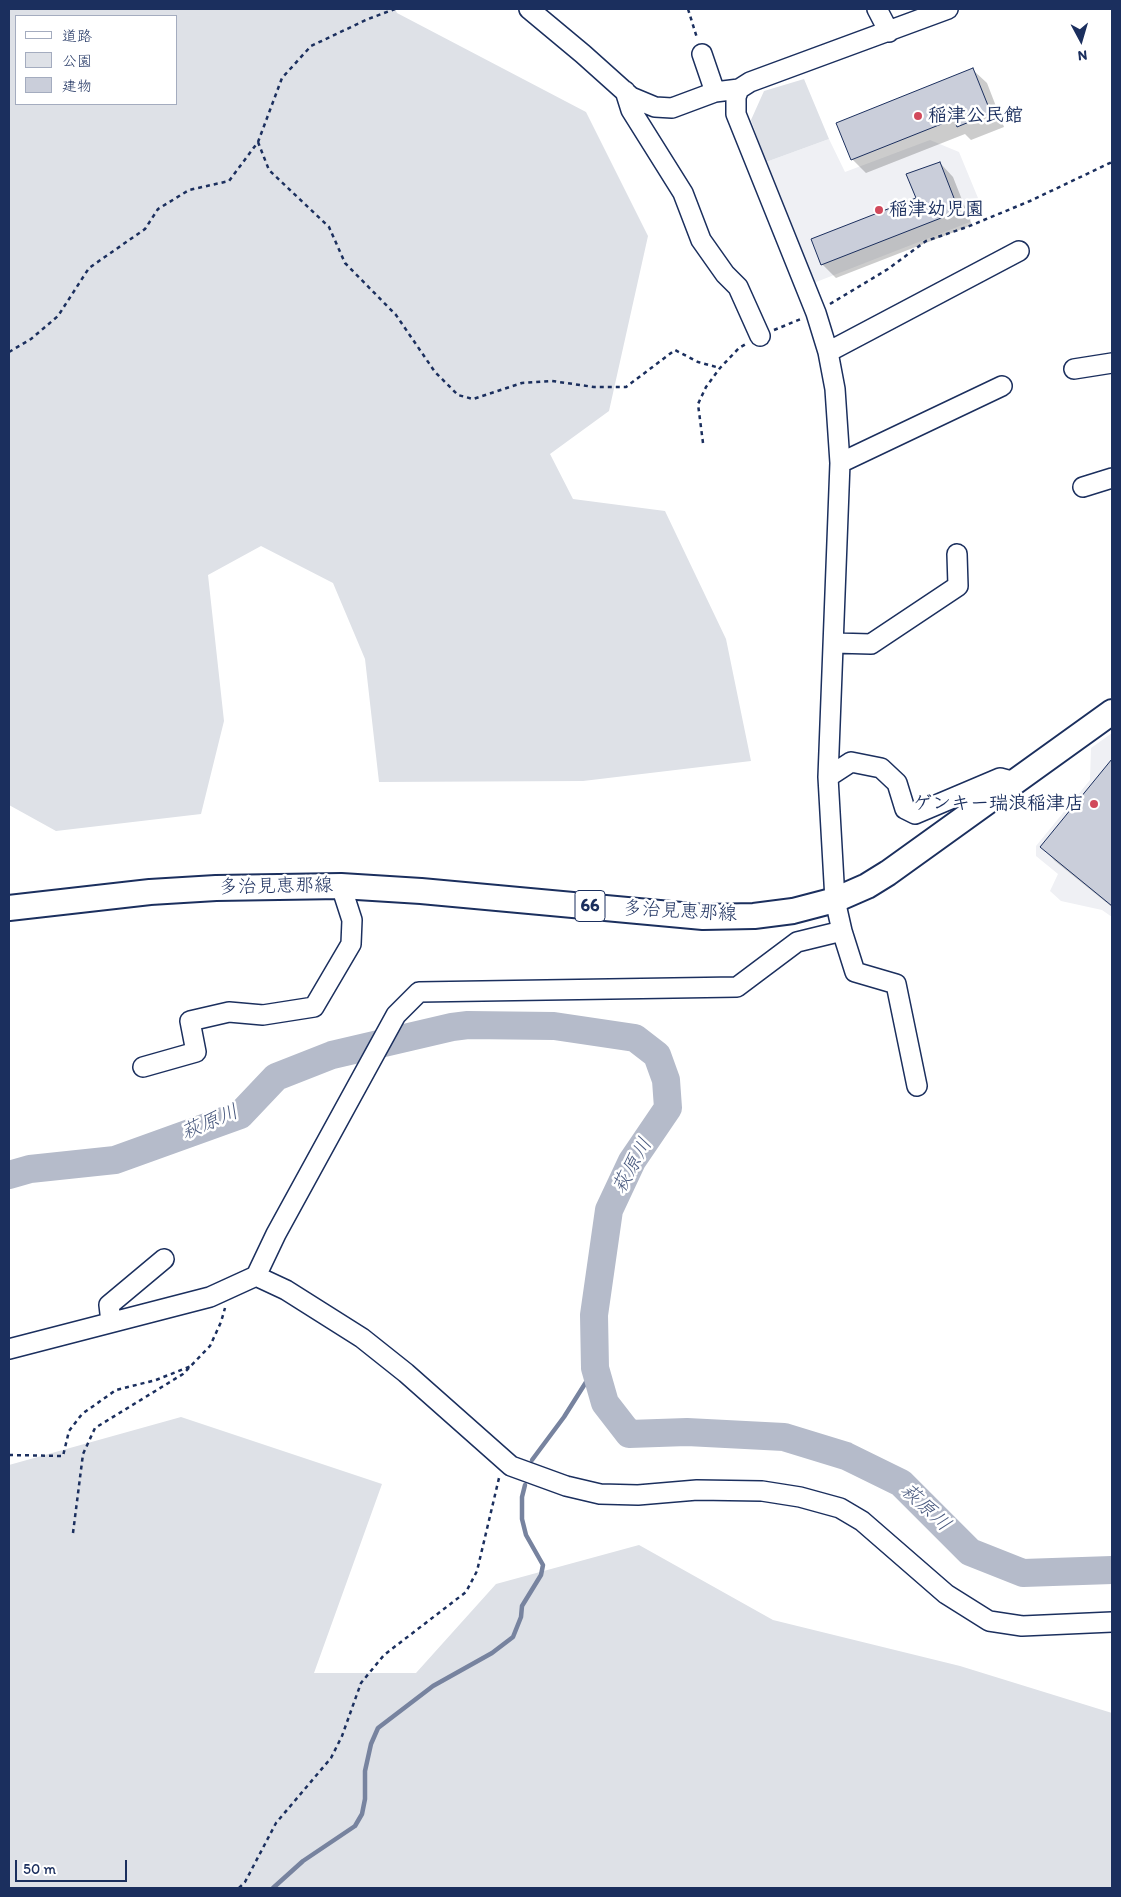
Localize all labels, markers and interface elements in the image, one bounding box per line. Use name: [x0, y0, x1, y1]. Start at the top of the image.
legend: [15, 15, 178, 105]
north arrow: [1056, 15, 1106, 65]
text: 道路: [62, 27, 92, 45]
text: N: [1077, 46, 1088, 64]
text: 公園: [62, 52, 92, 70]
text: 建物: [62, 77, 92, 95]
place label: 稲津公民館: [928, 105, 1023, 127]
marker: 稲津公民館: [912, 110, 924, 122]
place label: 稲津幼児園: [889, 199, 984, 221]
marker: 稲津幼児園: [873, 204, 885, 216]
place label: ゲンキー瑞浪稲津店: [913, 793, 1084, 815]
marker: ゲンキー瑞浪稲津店: [1088, 798, 1100, 810]
street label: 多治見恵那線: [219, 875, 333, 899]
road number: 66: [575, 890, 605, 921]
street label: 多治見恵那線: [622, 898, 738, 926]
water label: 萩原川: [178, 1100, 242, 1146]
water label: 萩原川: [608, 1134, 658, 1198]
water label: 萩原川: [895, 1479, 955, 1537]
scale bar: [18, 1850, 130, 1882]
text: 50 m: [23, 1860, 56, 1878]

